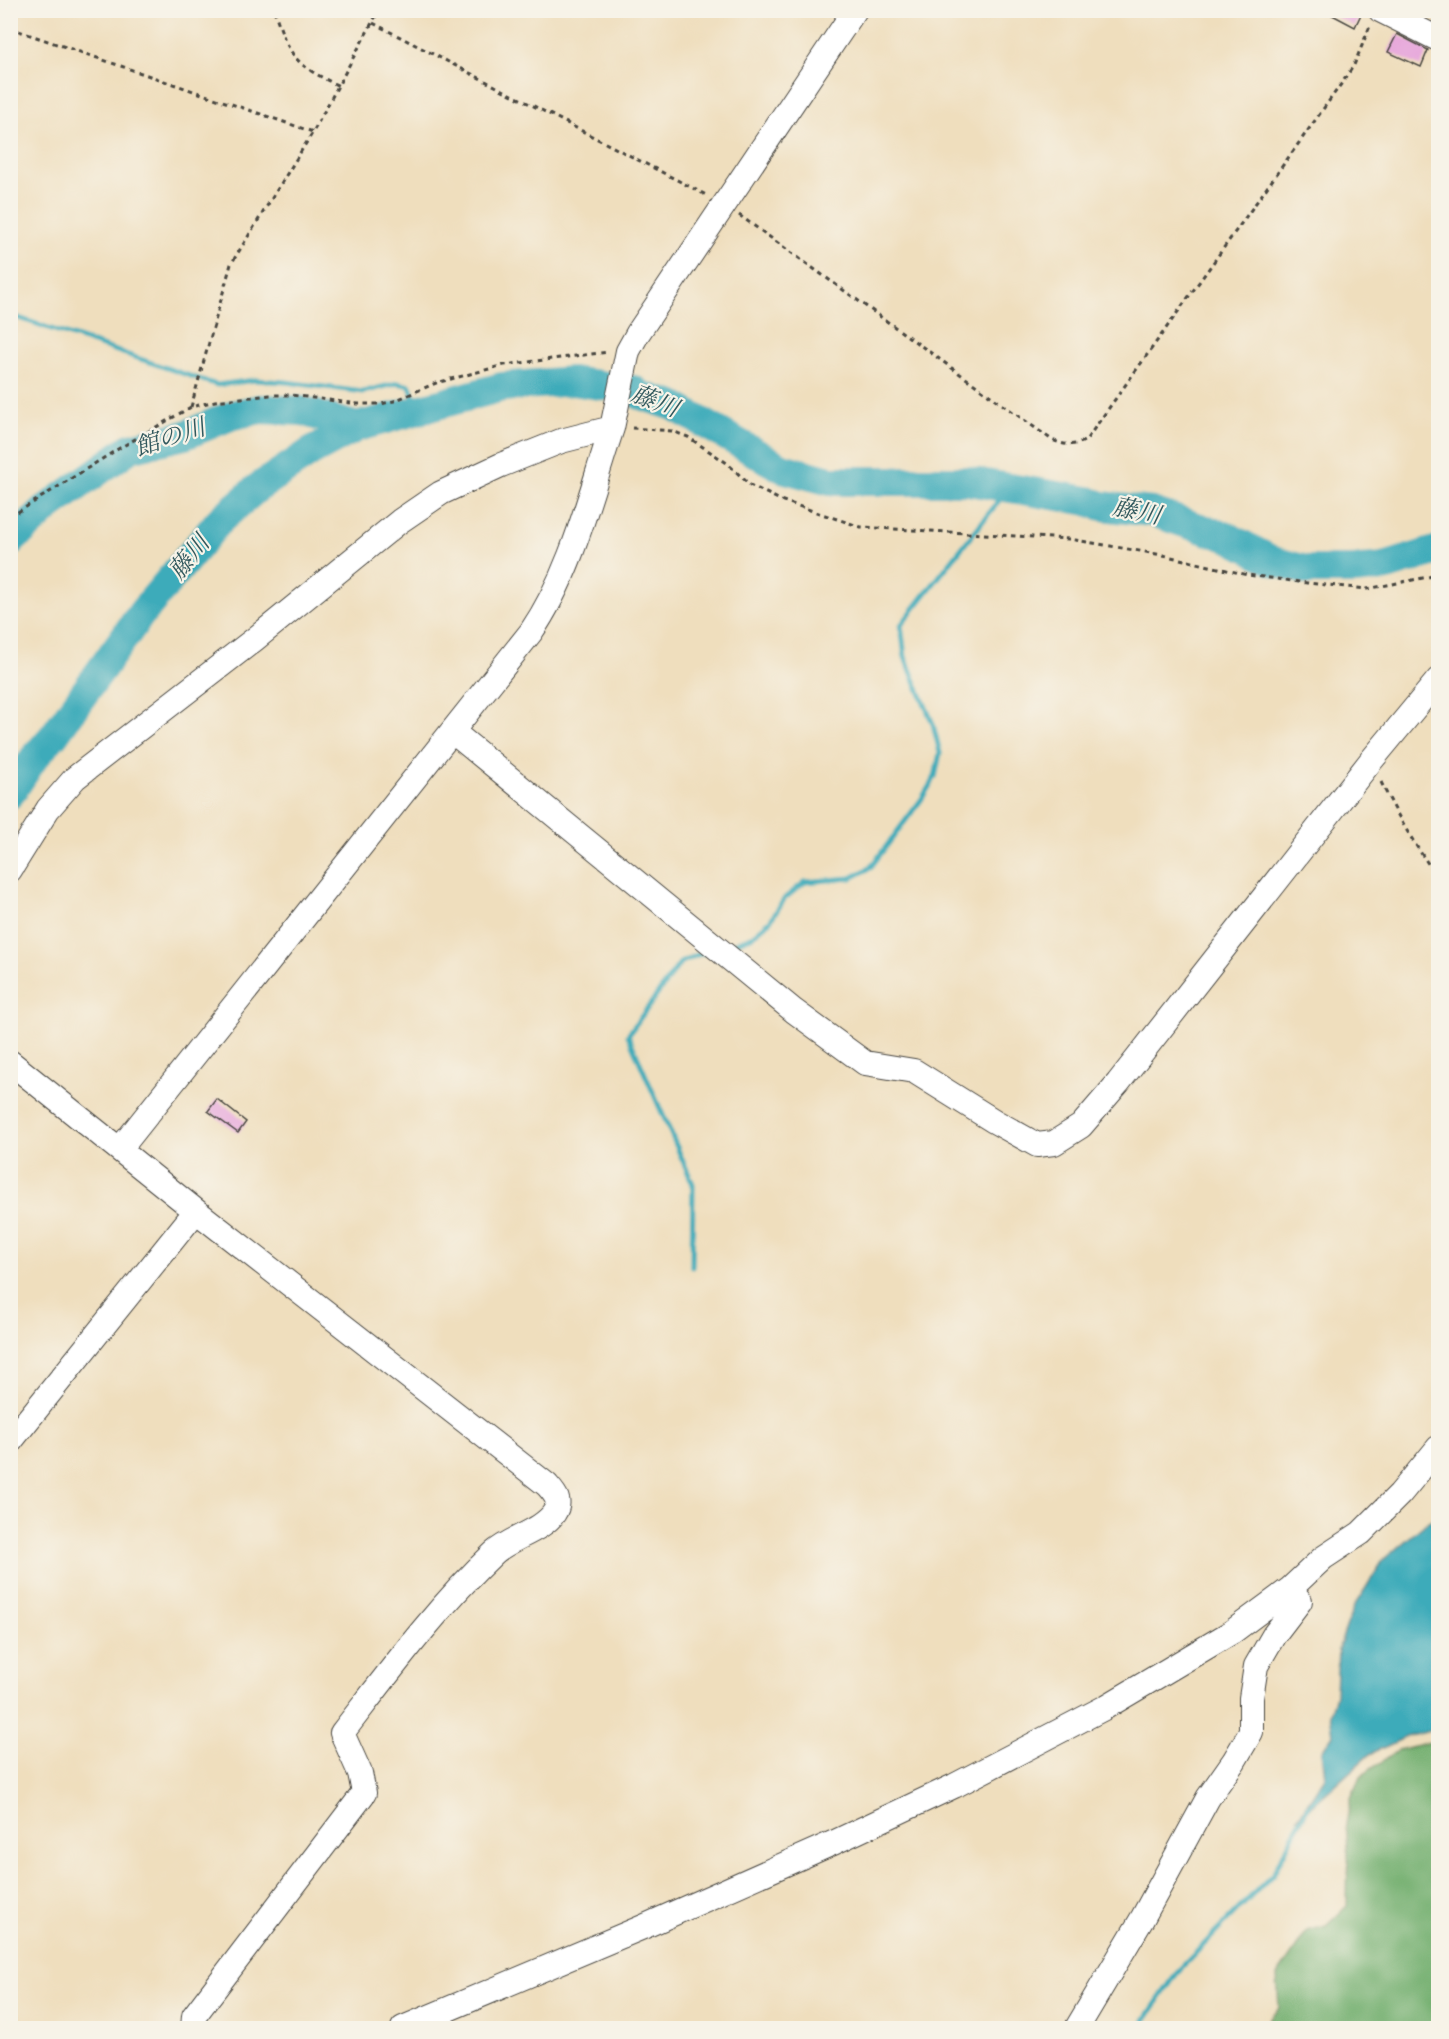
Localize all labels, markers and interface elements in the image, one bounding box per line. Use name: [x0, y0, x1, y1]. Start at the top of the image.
water label: 藤川: [628, 379, 685, 424]
water label: 館の川: [131, 412, 211, 461]
water label: 藤川: [1111, 492, 1166, 530]
water label: 藤川: [163, 527, 217, 584]

